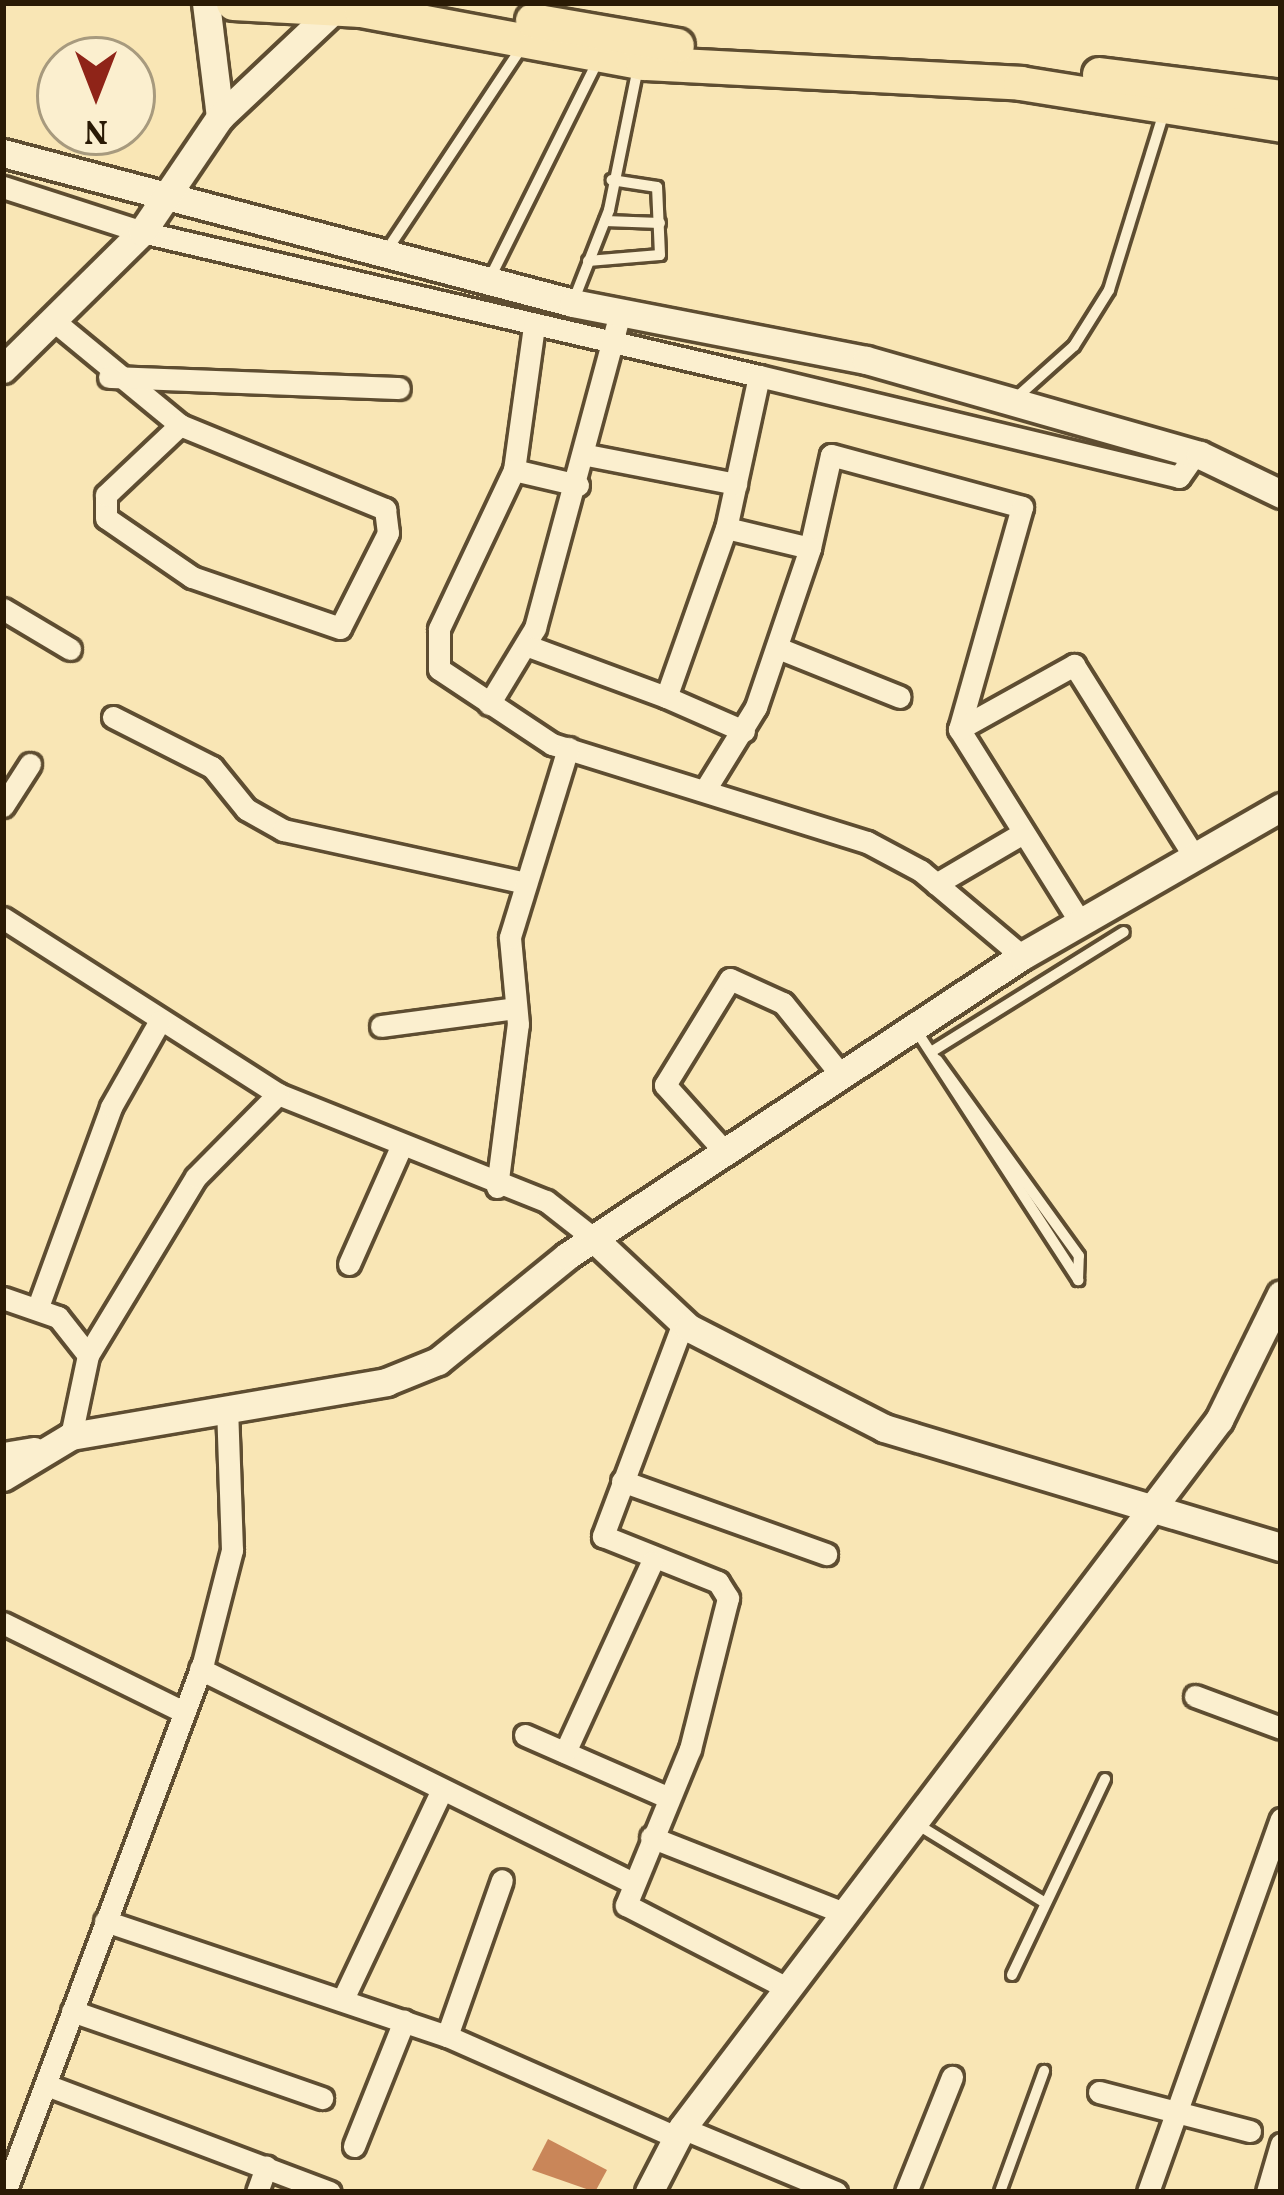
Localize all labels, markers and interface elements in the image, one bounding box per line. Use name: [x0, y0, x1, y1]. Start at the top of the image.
north arrow: [36, 36, 156, 156]
text: N: [84, 106, 108, 152]

